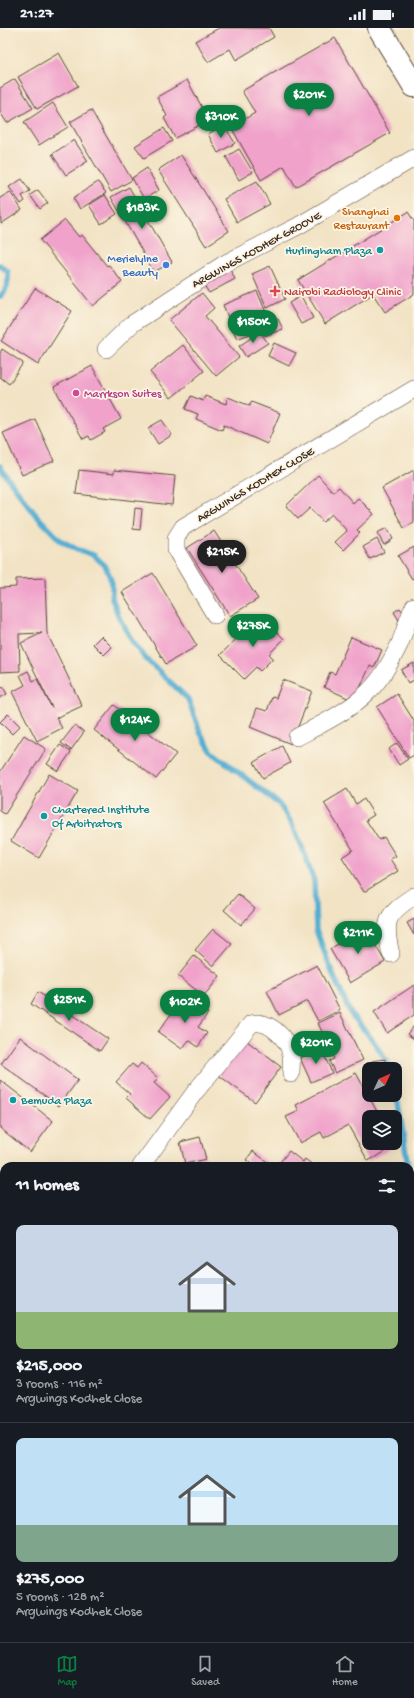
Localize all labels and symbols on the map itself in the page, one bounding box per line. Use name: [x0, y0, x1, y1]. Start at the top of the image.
pin: $201K: [281, 83, 337, 117]
pin: $310K: [193, 105, 249, 139]
pin: $183K: [114, 196, 170, 230]
place label: Shanghai Restaurant: [333, 206, 390, 234]
street label: ARGWINGS KODHEK GROOVE: [190, 209, 325, 292]
marker: Shanghai Restaurant: [392, 213, 402, 223]
place label: Hurlingham Plaza: [285, 245, 372, 259]
marker: Hurlingham Plaza: [375, 245, 385, 255]
place label: Merielylne Beauty: [107, 253, 159, 281]
marker: Merielylne Beauty: [161, 260, 171, 270]
marker: Nairobi Radiology Clinic: [269, 285, 281, 297]
place label: Nairobi Radiology Clinic: [284, 286, 402, 300]
pin: $150K: [225, 310, 281, 344]
marker: Marrkson Suites: [71, 388, 81, 398]
place label: Marrkson Suites: [84, 388, 162, 402]
street label: ARGWINGS KODHEK CLOSE: [195, 445, 318, 526]
pin: $215K: [194, 540, 250, 574]
pin: $275K: [225, 614, 281, 648]
pin: $124K: [107, 708, 163, 742]
place label: Chartered Institute Of Arbitrators: [52, 804, 150, 832]
marker: Chartered Institute Of Arbitrators: [39, 811, 49, 821]
pin: $211K: [330, 921, 386, 955]
pin: $251K: [41, 988, 97, 1022]
pin: $102K: [157, 990, 213, 1024]
pin: $201K: [288, 1031, 344, 1065]
north arrow: [362, 1062, 402, 1102]
marker: Bemuda Plaza: [8, 1095, 18, 1105]
place label: Bemuda Plaza: [20, 1095, 92, 1109]

